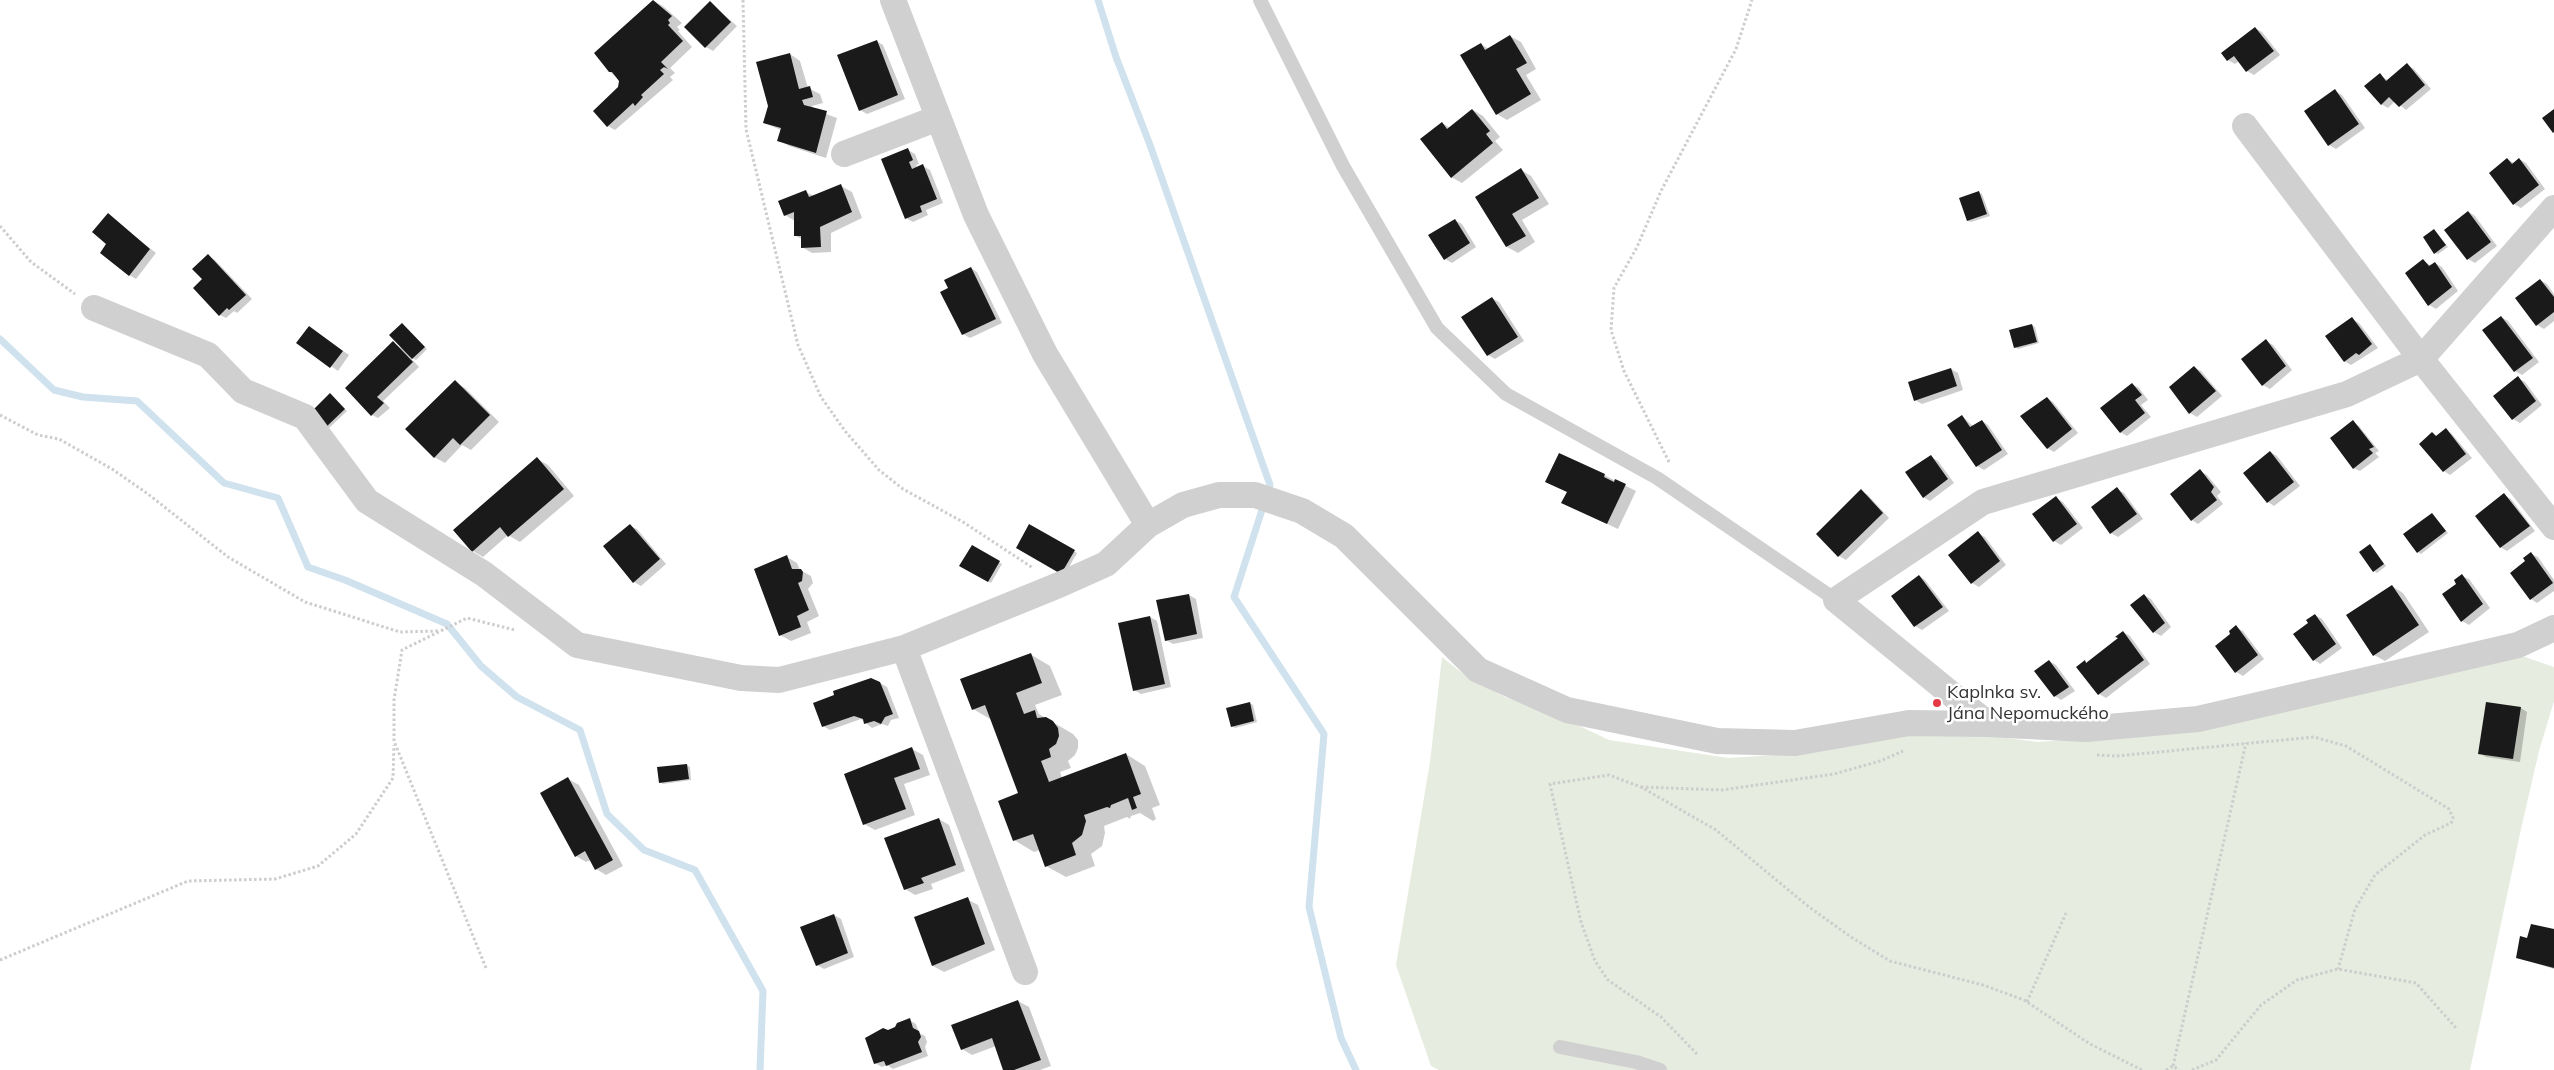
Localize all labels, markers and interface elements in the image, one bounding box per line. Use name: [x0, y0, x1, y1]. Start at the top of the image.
place label: Kaplnka sv. Jána Nepomuckého: [1947, 682, 2109, 724]
marker: Kaplnka sv. Jána Nepomuckého: [1931, 697, 1943, 709]

